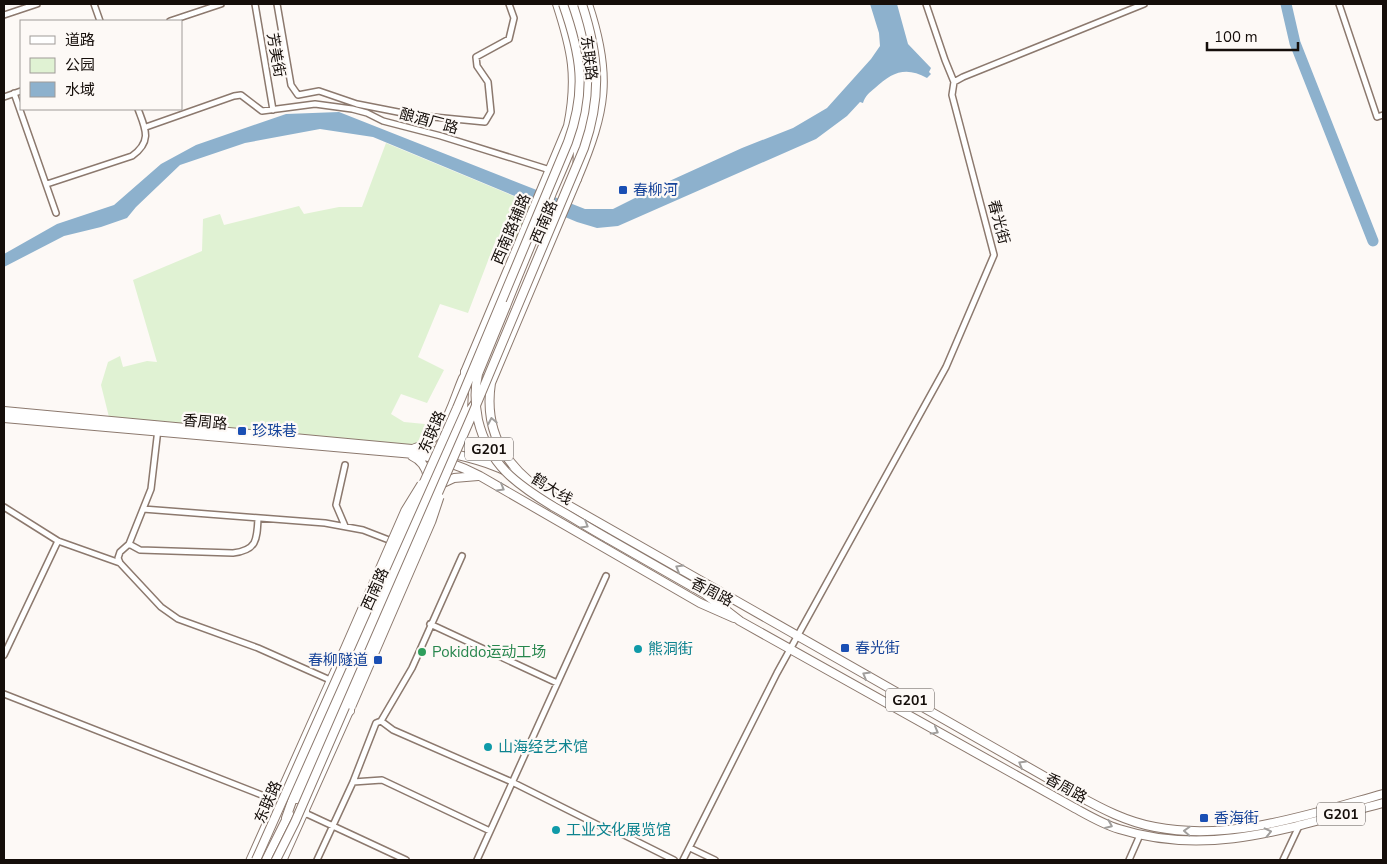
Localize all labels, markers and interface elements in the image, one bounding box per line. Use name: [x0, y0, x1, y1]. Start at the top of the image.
legend: [20, 20, 182, 110]
scale bar: [1207, 20, 1298, 52]
text: 100 m: [1214, 27, 1258, 47]
text: 道路: [65, 30, 95, 50]
street label: 芳美街: [262, 31, 290, 79]
street label: 东联路: [576, 34, 602, 82]
text: 公园: [65, 55, 95, 75]
text: 水域: [65, 80, 95, 100]
street label: 酿酒厂路: [397, 104, 461, 138]
place label: 春柳河: [633, 180, 678, 200]
marker: 春柳河: [617, 184, 629, 196]
street label: 西南路辅路: [487, 191, 535, 267]
street label: 西南路: [526, 197, 562, 247]
street label: 春光街: [984, 198, 1014, 246]
street label: 东联路: [414, 407, 450, 457]
street label: 香周路: [182, 410, 228, 434]
one-way arrow: [487, 416, 498, 425]
place label: 珍珠巷: [252, 421, 297, 441]
marker: 珍珠巷: [236, 425, 248, 437]
road number: G201: [465, 438, 513, 460]
street label: 鹤大线: [528, 469, 576, 509]
one-way arrow: [495, 481, 504, 491]
one-way arrow: [580, 519, 589, 529]
street label: 西南路: [357, 564, 393, 614]
one-way arrow: [675, 565, 684, 575]
street label: 香周路: [687, 573, 737, 611]
place label: 春光街: [855, 638, 900, 658]
place label: 熊洞街: [648, 639, 693, 659]
place label: Pokiddo运动工场: [432, 642, 546, 662]
marker: 春光街: [839, 642, 851, 654]
marker: 熊洞街: [632, 643, 644, 655]
marker: Pokiddo运动工场: [416, 646, 428, 658]
place label: 春柳隧道: [308, 650, 368, 670]
marker: 春柳隧道: [372, 654, 384, 666]
one-way arrow: [862, 671, 871, 681]
road number: G201: [886, 688, 934, 712]
one-way arrow: [930, 724, 939, 734]
place label: 山海经艺术馆: [498, 737, 588, 757]
marker: 山海经艺术馆: [482, 741, 494, 753]
one-way arrow: [1018, 760, 1027, 770]
street label: 香周路: [1041, 768, 1091, 808]
street label: 东联路: [250, 777, 286, 827]
road number: G201: [1317, 802, 1365, 826]
place label: 香海街: [1214, 808, 1259, 828]
marker: 香海街: [1198, 812, 1210, 824]
one-way arrow: [1104, 818, 1113, 829]
place label: 工业文化展览馆: [566, 820, 671, 840]
marker: 工业文化展览馆: [550, 824, 562, 836]
one-way arrow: [1183, 825, 1191, 836]
one-way arrow: [1264, 827, 1273, 838]

